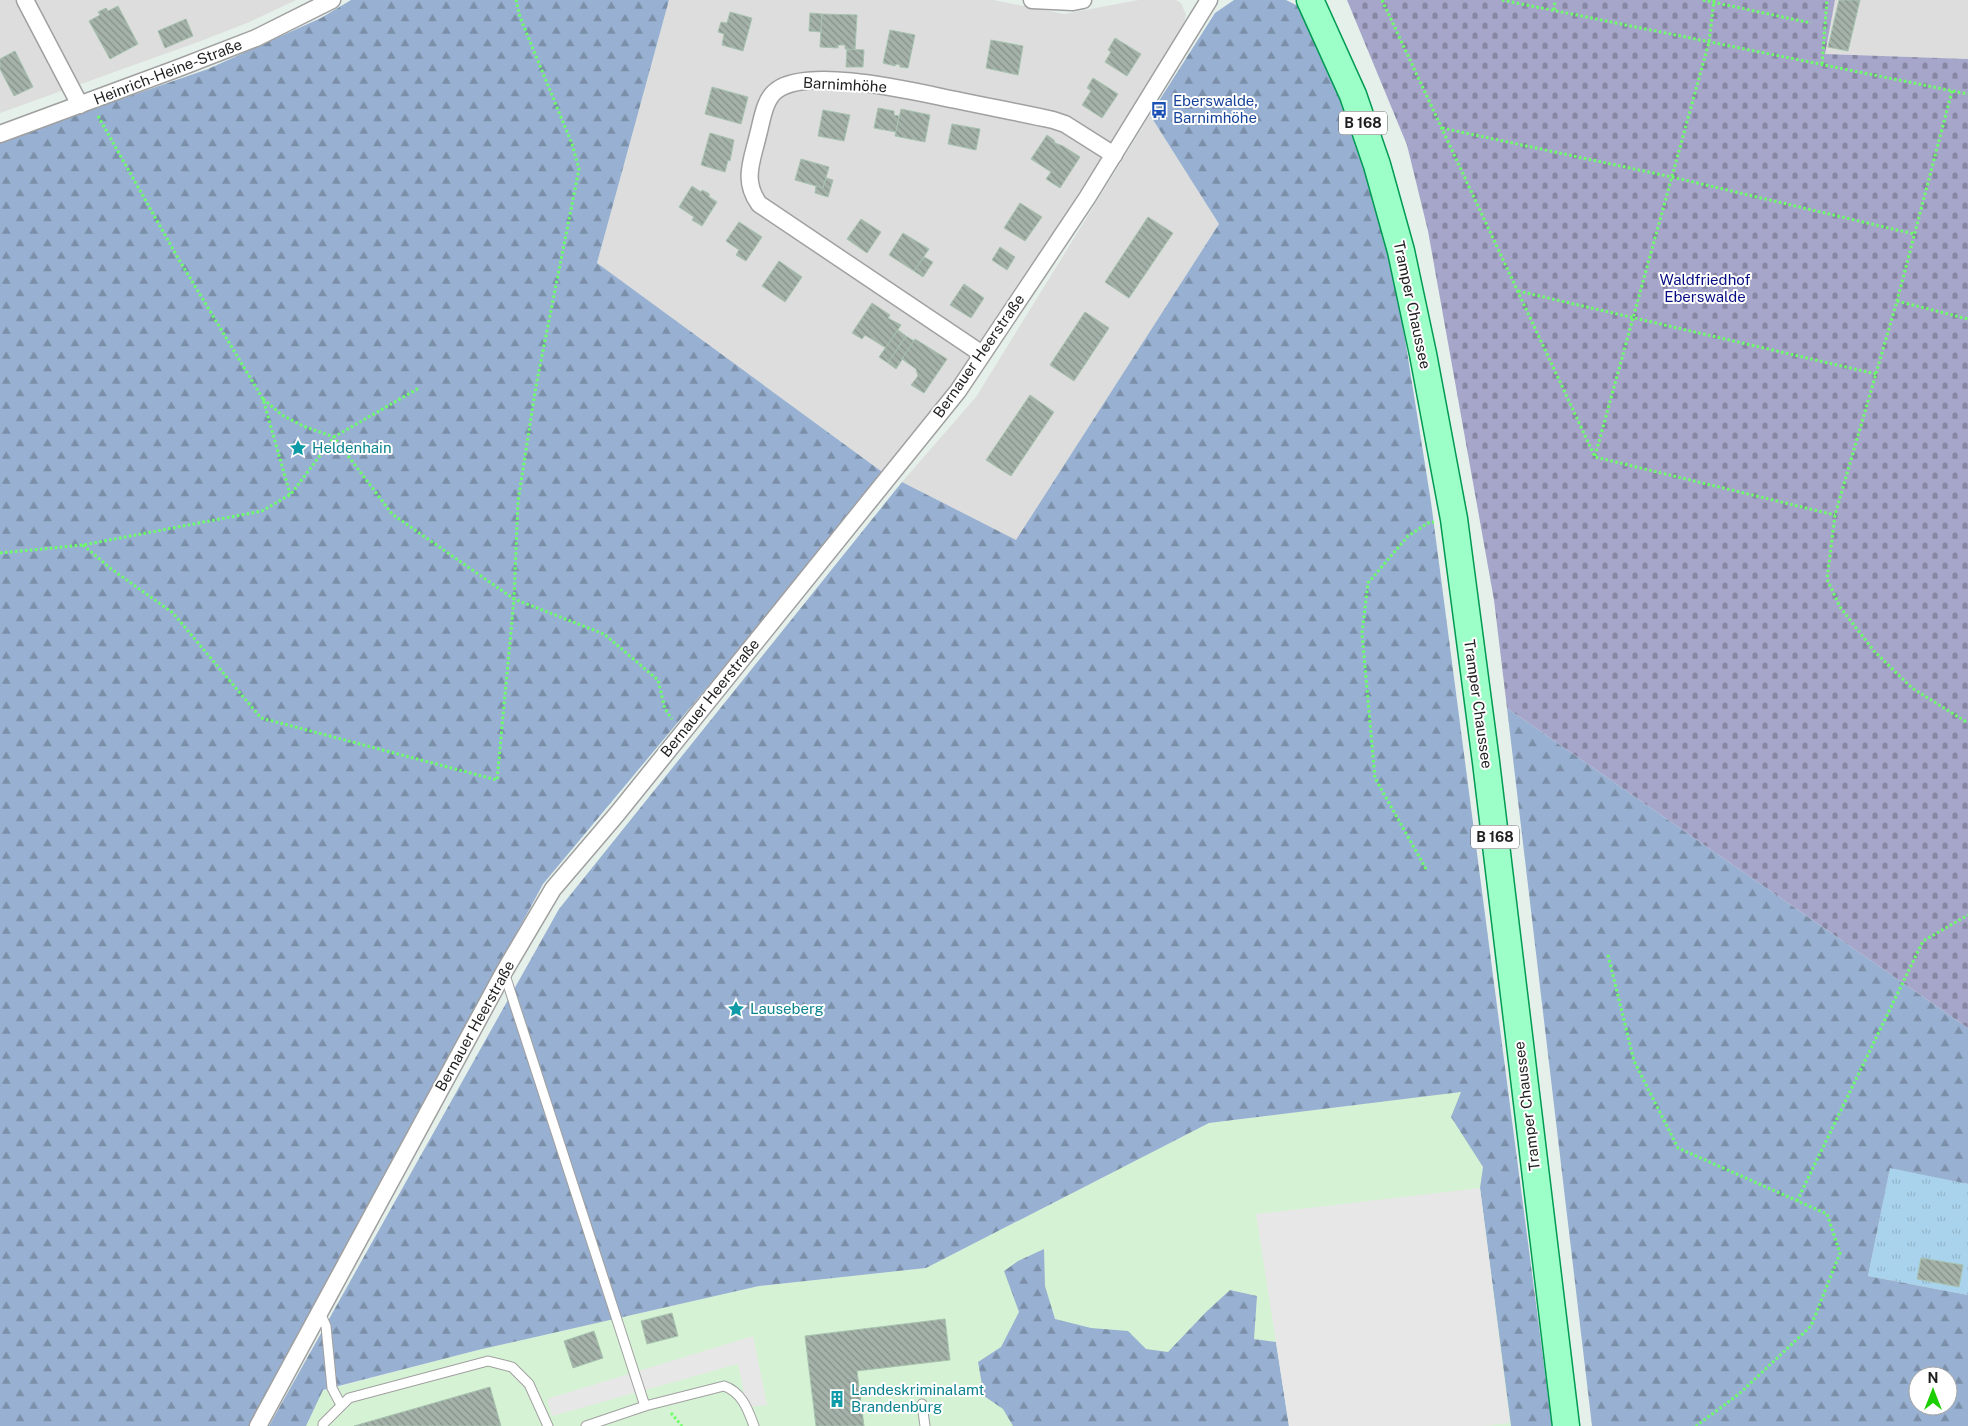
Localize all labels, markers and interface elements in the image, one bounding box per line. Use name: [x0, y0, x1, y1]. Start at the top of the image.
street label: Heinrich-Heine-Straße: [91, 35, 244, 108]
street label: Barnimhöhe: [803, 74, 887, 95]
place label: Eberswalde, Barnimhöhe: [1173, 92, 1258, 126]
bus stop icon: Eberswalde, Barnimhöhe: [1149, 100, 1169, 120]
road number: B 168: [1339, 112, 1387, 134]
street label: Tramper Chaussee: [1391, 239, 1434, 370]
park label: Waldfriedhof Eberswalde: [1660, 271, 1750, 305]
street label: Bernauer Heerstraße: [930, 291, 1028, 421]
place icon: Heldenhain: [288, 438, 308, 458]
place label: Heldenhain: [312, 439, 392, 456]
street label: Bernauer Heerstraße: [657, 635, 762, 760]
street label: Tramper Chaussee: [1461, 638, 1496, 770]
road number: B 168: [1471, 826, 1519, 849]
street label: Bernauer Heerstraße: [432, 957, 518, 1094]
place icon: Lauseberg: [726, 999, 746, 1019]
place label: Lauseberg: [750, 1000, 824, 1017]
street label: Tramper Chaussee: [1510, 1040, 1543, 1172]
north arrow: [1908, 1366, 1958, 1416]
text: N: [1928, 1370, 1938, 1386]
place label: Landeskriminalamt Brandenburg: [851, 1381, 985, 1415]
building icon: Landeskriminalamt Brandenburg: [827, 1389, 847, 1409]

